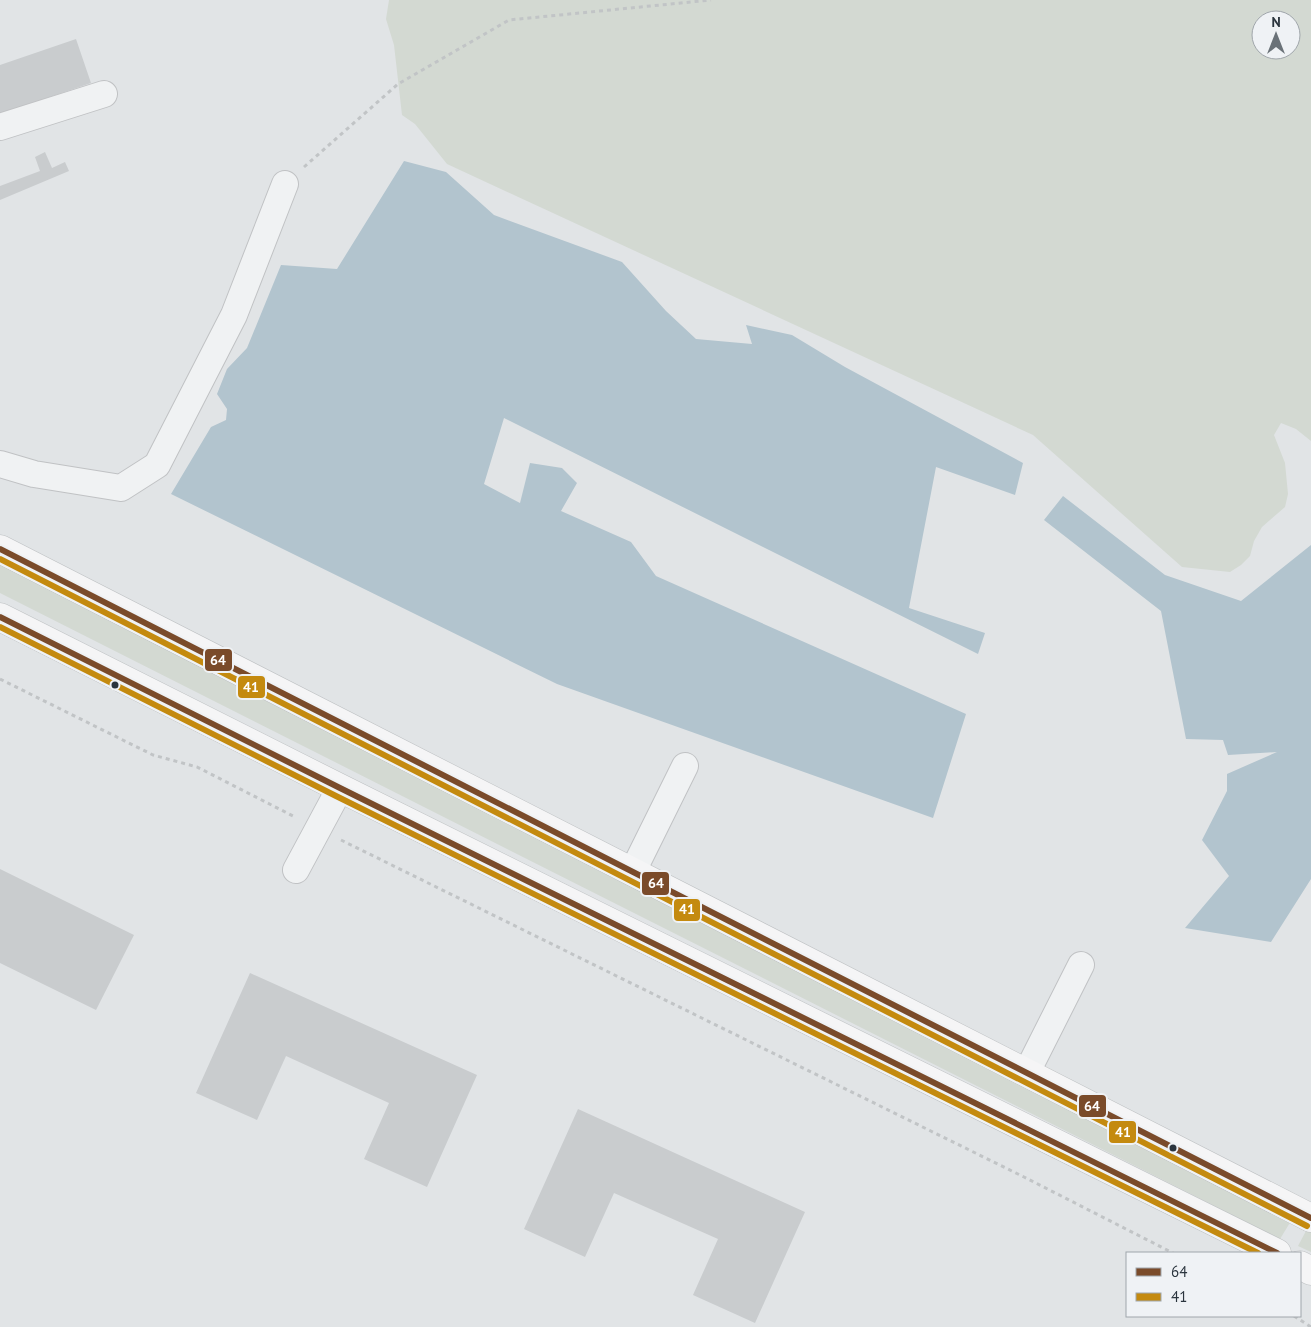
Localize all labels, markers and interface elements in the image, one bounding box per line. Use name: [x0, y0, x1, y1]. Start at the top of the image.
north arrow: [1251, 10, 1301, 60]
text: N: [1271, 13, 1281, 31]
line badge: 64: [204, 648, 233, 672]
text: 64: [210, 651, 226, 669]
line badge: 41: [237, 675, 266, 699]
text: 41: [243, 678, 259, 696]
unlabelled marker: [110, 680, 120, 690]
line badge: 64: [641, 871, 670, 896]
text: 64: [648, 874, 664, 892]
line badge: 41: [673, 898, 701, 922]
text: 41: [679, 900, 695, 918]
line badge: 64: [1078, 1094, 1107, 1118]
text: 64: [1084, 1097, 1100, 1115]
line badge: 41: [1108, 1120, 1137, 1144]
text: 41: [1115, 1123, 1131, 1141]
unlabelled marker: [1168, 1143, 1178, 1153]
legend: [1126, 1252, 1301, 1317]
text: 64: [1171, 1262, 1187, 1281]
text: 41: [1171, 1287, 1187, 1306]

